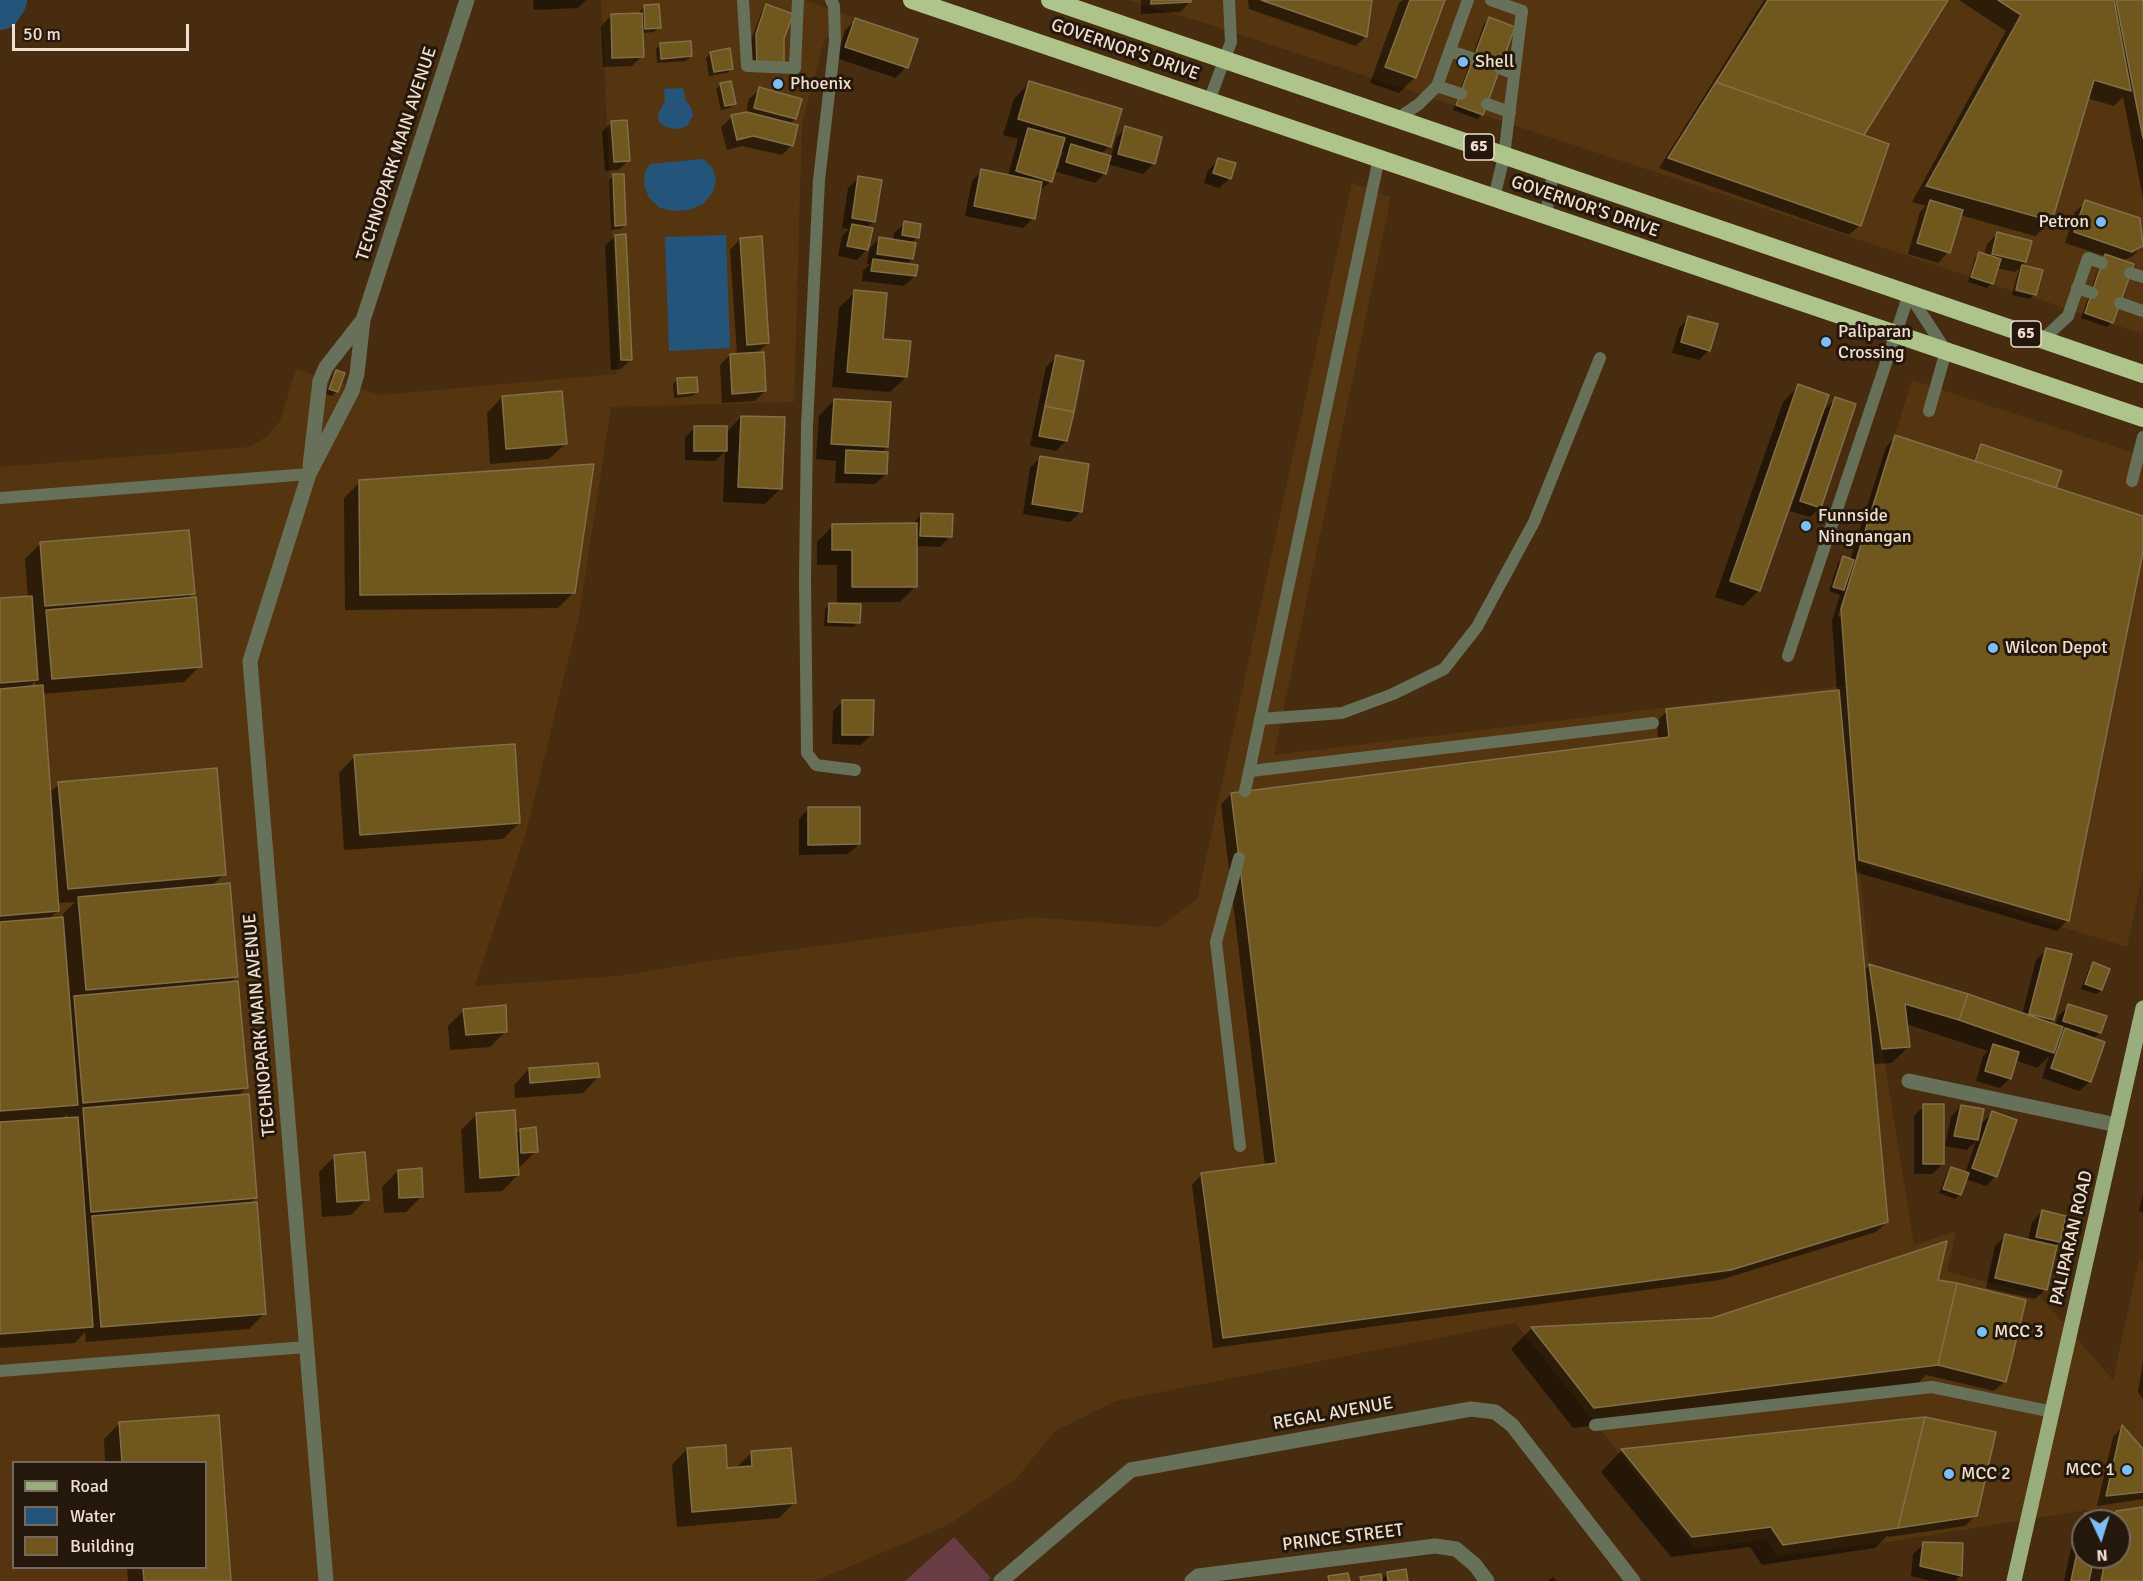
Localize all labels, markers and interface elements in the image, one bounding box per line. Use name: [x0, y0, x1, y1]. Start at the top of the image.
scale bar: [15, 12, 192, 50]
street label: GOVERNOR'S DRIVE: [1048, 14, 1202, 86]
text: 50 m: [23, 23, 61, 45]
street label: TECHNOPARK MAIN AVENUE: [352, 44, 442, 264]
place label: Shell: [1475, 51, 1514, 73]
marker: Shell: [1456, 55, 1470, 69]
place label: Phoenix: [790, 73, 851, 95]
marker: Phoenix: [771, 77, 785, 91]
road number: 65: [1464, 134, 1494, 160]
street label: GOVERNOR'S DRIVE: [1508, 171, 1662, 243]
place label: Petron: [2039, 211, 2089, 233]
marker: Petron: [2094, 215, 2108, 229]
place label: Paliparan Crossing: [1838, 321, 1911, 364]
road number: 65: [2011, 321, 2041, 347]
marker: Paliparan Crossing: [1819, 335, 1833, 349]
place label: Funnside Ningnangan: [1818, 505, 1912, 548]
marker: Funnside Ningnangan: [1799, 519, 1813, 533]
place label: Wilcon Depot: [2005, 637, 2108, 659]
marker: Wilcon Depot: [1986, 641, 2000, 655]
street label: TECHNOPARK MAIN AVENUE: [239, 913, 281, 1137]
street label: PALIPARAN ROAD: [2046, 1169, 2098, 1307]
place label: MCC 3: [1994, 1321, 2044, 1343]
marker: MCC 3: [1975, 1325, 1989, 1339]
street label: REGAL AVENUE: [1271, 1393, 1395, 1435]
place label: MCC 1: [2065, 1459, 2115, 1481]
legend: [12, 1461, 207, 1569]
place label: MCC 2: [1961, 1463, 2011, 1485]
marker: MCC 1: [2120, 1463, 2134, 1477]
marker: MCC 2: [1942, 1467, 1956, 1481]
text: Road: [70, 1475, 109, 1497]
text: Water: [70, 1505, 115, 1527]
north arrow: [2071, 1509, 2131, 1569]
street label: PRINCE STREET: [1281, 1520, 1405, 1556]
text: Building: [70, 1535, 134, 1557]
text: N: [2096, 1545, 2108, 1565]

